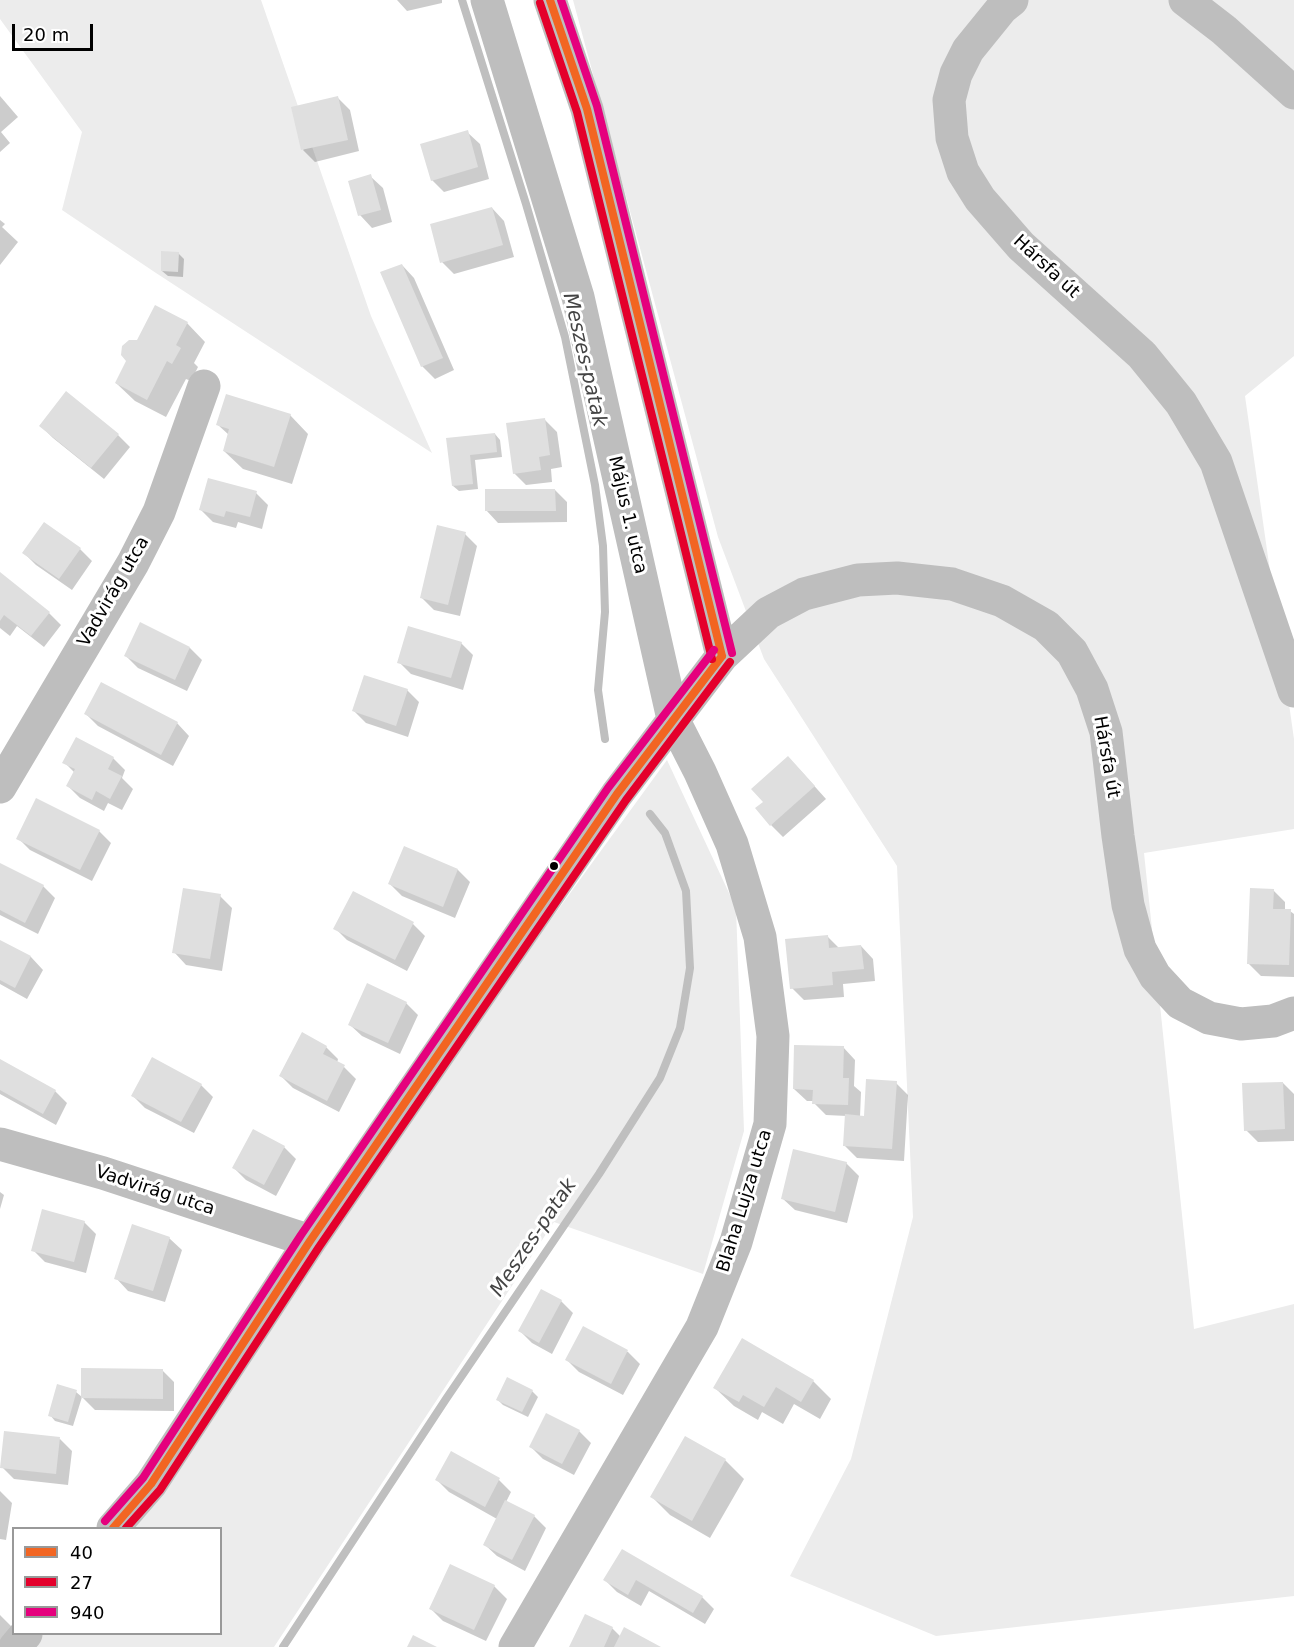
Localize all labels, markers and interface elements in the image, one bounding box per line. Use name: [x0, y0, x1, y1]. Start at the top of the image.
scale bar: [15, 12, 96, 50]
text: 20 m: [23, 24, 69, 45]
street label: Hársfa út: [1008, 231, 1084, 303]
water label: Meszes-patak: [557, 291, 611, 429]
street label: Május 1. utca: [603, 454, 651, 576]
street label: Vadvirág utca: [74, 533, 154, 651]
street label: Hársfa út: [1088, 714, 1124, 800]
unlabelled marker: [548, 860, 560, 872]
street label: Blaha Lujza utca: [713, 1127, 777, 1275]
street label: Vadvirág utca: [93, 1162, 217, 1220]
water label: Meszes-patak: [486, 1174, 582, 1302]
legend: [12, 1527, 222, 1635]
text: 40: [70, 1542, 93, 1563]
text: 27: [70, 1572, 93, 1593]
text: 940: [70, 1602, 104, 1623]

